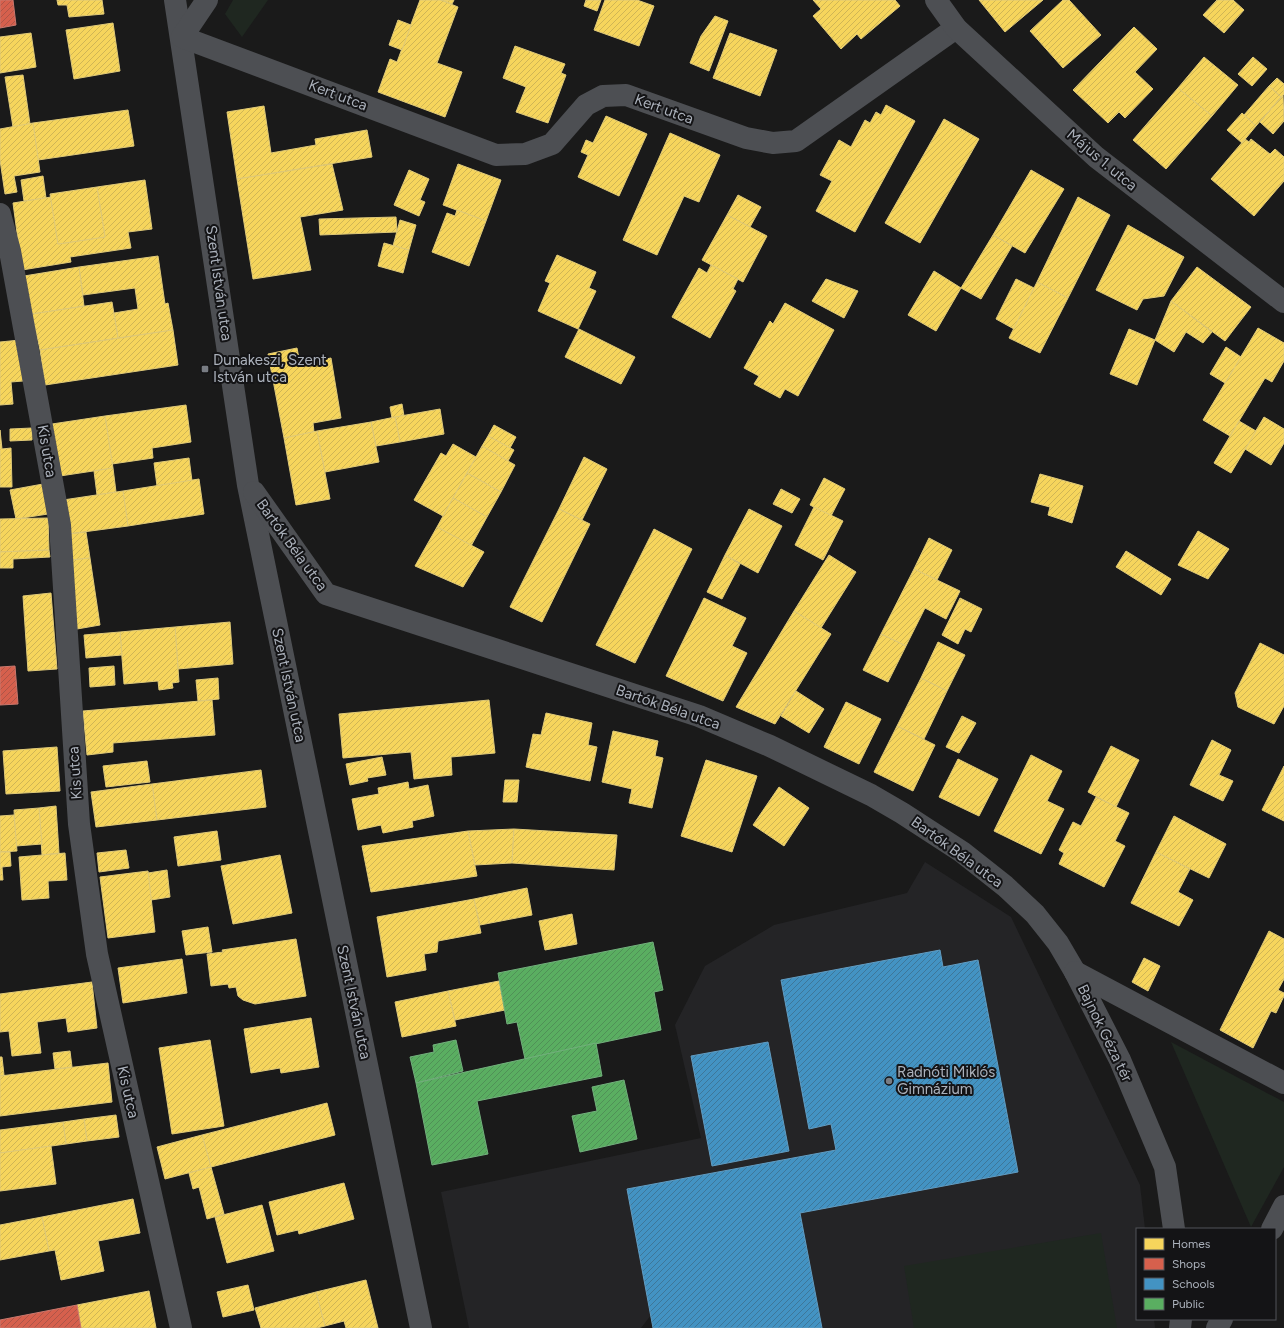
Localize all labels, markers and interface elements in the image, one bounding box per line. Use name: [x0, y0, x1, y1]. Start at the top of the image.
street label: Kert utca: [306, 76, 370, 114]
street label: Kert utca: [632, 90, 696, 128]
street label: Május 1. utca: [1063, 125, 1141, 195]
street label: Szent István utca: [202, 224, 236, 342]
place label: Dunakeszi, Szent István utca: [213, 351, 327, 386]
marker: Dunakeszi, Szent István utca: [200, 364, 210, 374]
street label: Kis utca: [34, 423, 60, 479]
street label: Bartók Béla utca: [253, 496, 331, 594]
street label: Szent István utca: [268, 626, 310, 744]
street label: Bartók Béla utca: [614, 681, 722, 733]
street label: Kis utca: [64, 746, 86, 800]
street label: Bartók Béla utca: [908, 813, 1006, 891]
street label: Szent István utca: [333, 943, 375, 1061]
street label: Bajnok Géza tér: [1074, 981, 1136, 1085]
place label: Radnóti Miklós Gimnázium: [897, 1063, 995, 1098]
street label: Kis utca: [113, 1064, 143, 1120]
marker: Radnóti Miklós Gimnázium: [884, 1076, 894, 1086]
legend: [1136, 1228, 1276, 1320]
text: Homes: [1172, 1237, 1211, 1251]
text: Shops: [1172, 1257, 1206, 1271]
text: Schools: [1172, 1277, 1215, 1291]
text: Public: [1172, 1297, 1205, 1311]

